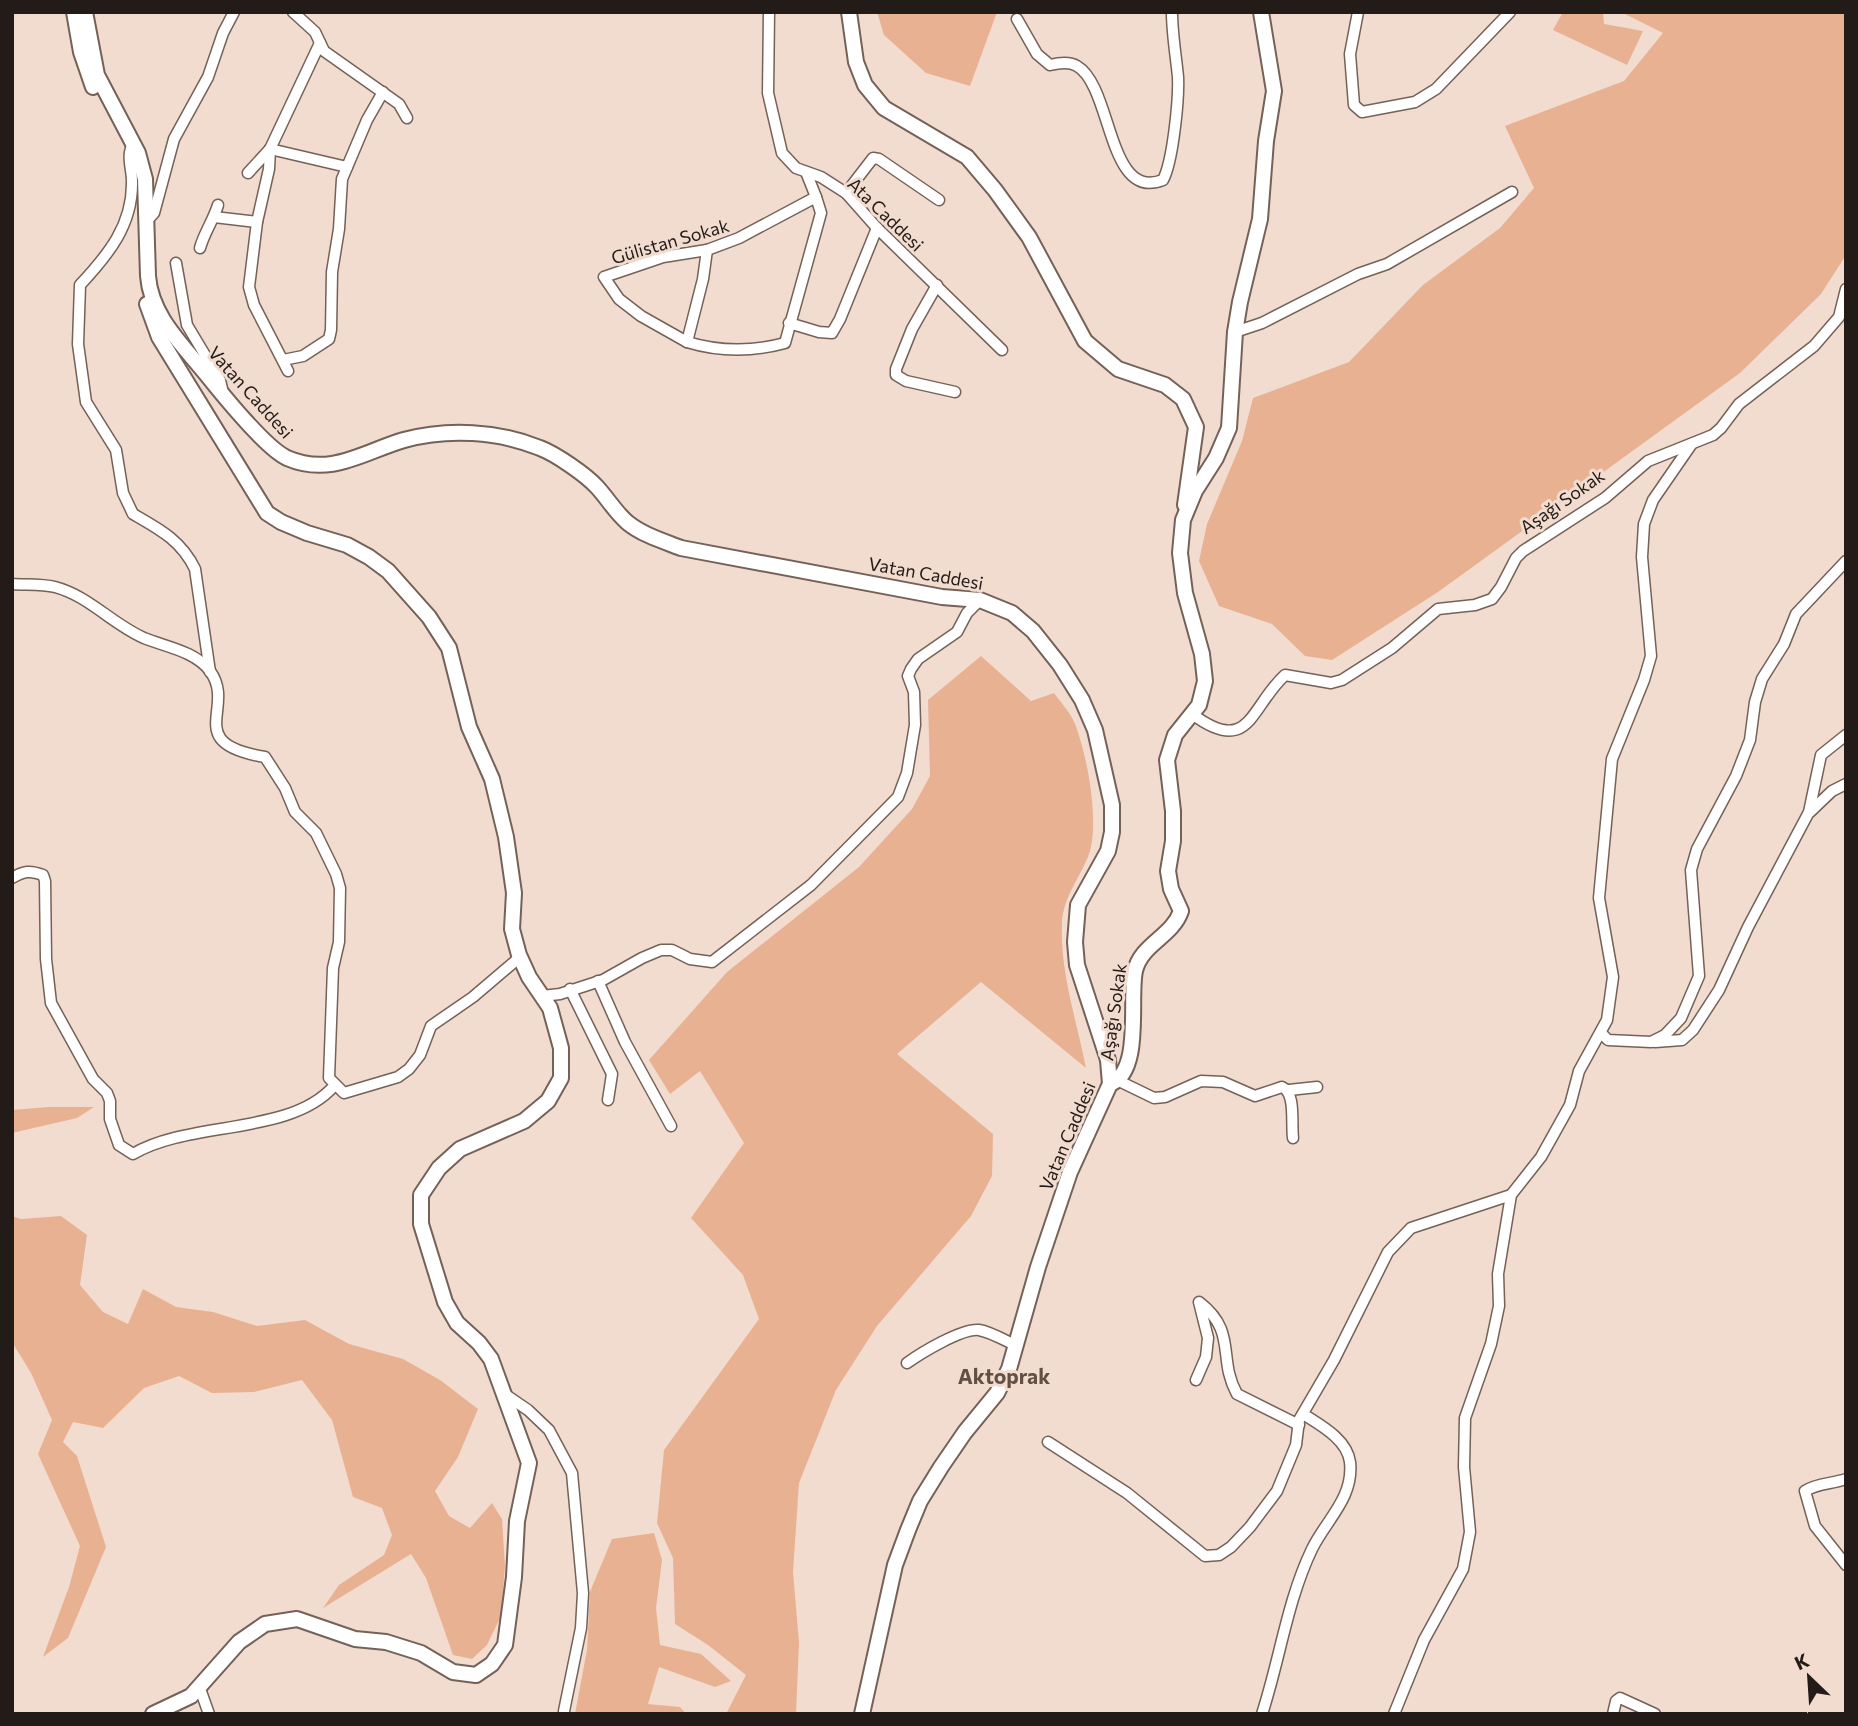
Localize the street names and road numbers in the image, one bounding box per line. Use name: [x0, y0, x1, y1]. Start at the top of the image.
street label: Ata Caddesi: [844, 172, 928, 256]
street label: Gülistan Sokak: [609, 214, 732, 268]
street label: Vatan Caddesi: [204, 341, 298, 443]
street label: Aşağı Sokak: [1516, 464, 1609, 538]
street label: Vatan Caddesi: [867, 552, 985, 594]
street label: Aşağı Sokak: [1095, 962, 1131, 1062]
street label: Vatan Caddesi: [1034, 1078, 1100, 1194]

